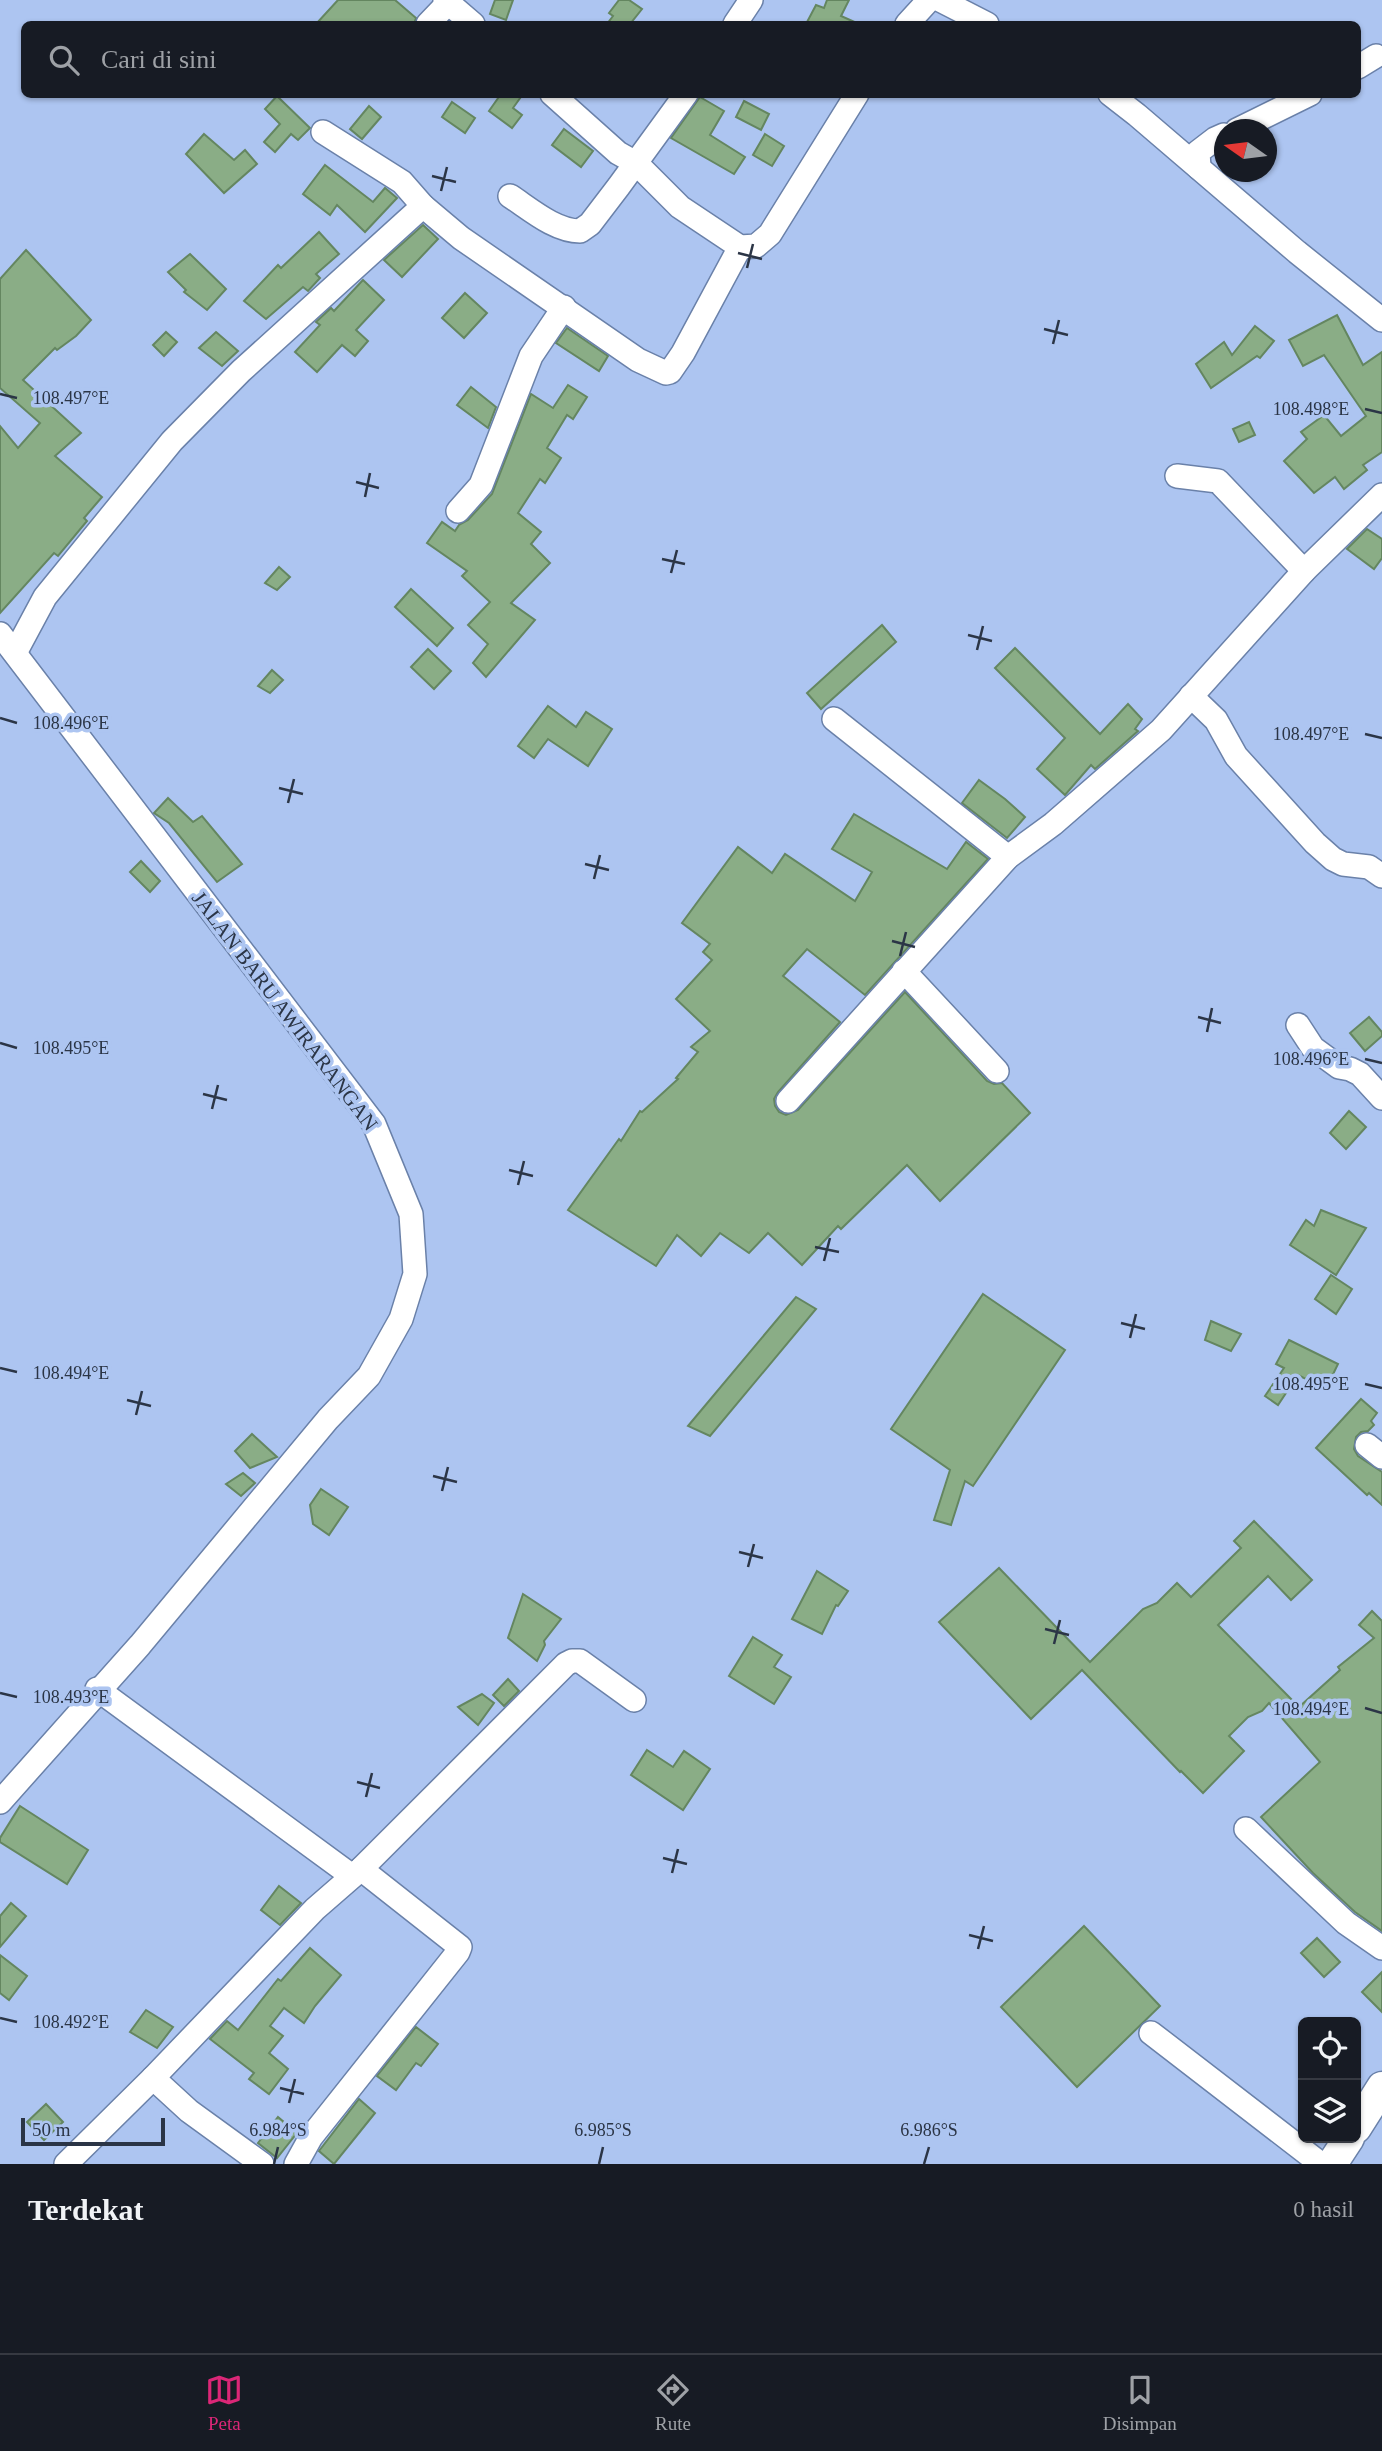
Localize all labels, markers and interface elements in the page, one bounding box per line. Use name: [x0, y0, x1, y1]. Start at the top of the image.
search box: [21, 21, 1361, 98]
icon: search: [45, 41, 83, 79]
text: Cari di sini: [101, 45, 217, 74]
north arrow: [1214, 119, 1277, 182]
text: 108.497°E: [33, 388, 109, 408]
text: 108.498°E: [1273, 399, 1349, 419]
text: 108.496°E: [33, 713, 109, 733]
text: 108.497°E: [1273, 724, 1349, 744]
street label: JALAN BARU AWIRARANGAN: [187, 887, 383, 1135]
text: 108.495°E: [33, 1038, 109, 1058]
text: 108.496°E: [1273, 1049, 1349, 1069]
text: 108.494°E: [33, 1363, 109, 1383]
text: 108.495°E: [1273, 1374, 1349, 1394]
text: 108.493°E: [33, 1687, 109, 1707]
text: 108.494°E: [1273, 1699, 1349, 1719]
text: 108.492°E: [33, 2012, 109, 2032]
map controls: [1298, 2017, 1361, 2143]
button: locate: [1298, 2017, 1361, 2080]
button: layers: [1298, 2080, 1361, 2143]
scale bar: [21, 2115, 164, 2147]
text: 50 m: [32, 2119, 71, 2140]
text: 6.984°S: [249, 2120, 307, 2140]
text: 6.985°S: [574, 2120, 632, 2140]
text: 6.986°S: [900, 2120, 958, 2140]
text: Terdekat: [28, 2193, 144, 2226]
text: 0 hasil: [1293, 2197, 1354, 2222]
tab: Peta: [205, 2371, 243, 2435]
tab: Rute: [654, 2371, 692, 2435]
tab: Disimpan: [1103, 2371, 1177, 2435]

